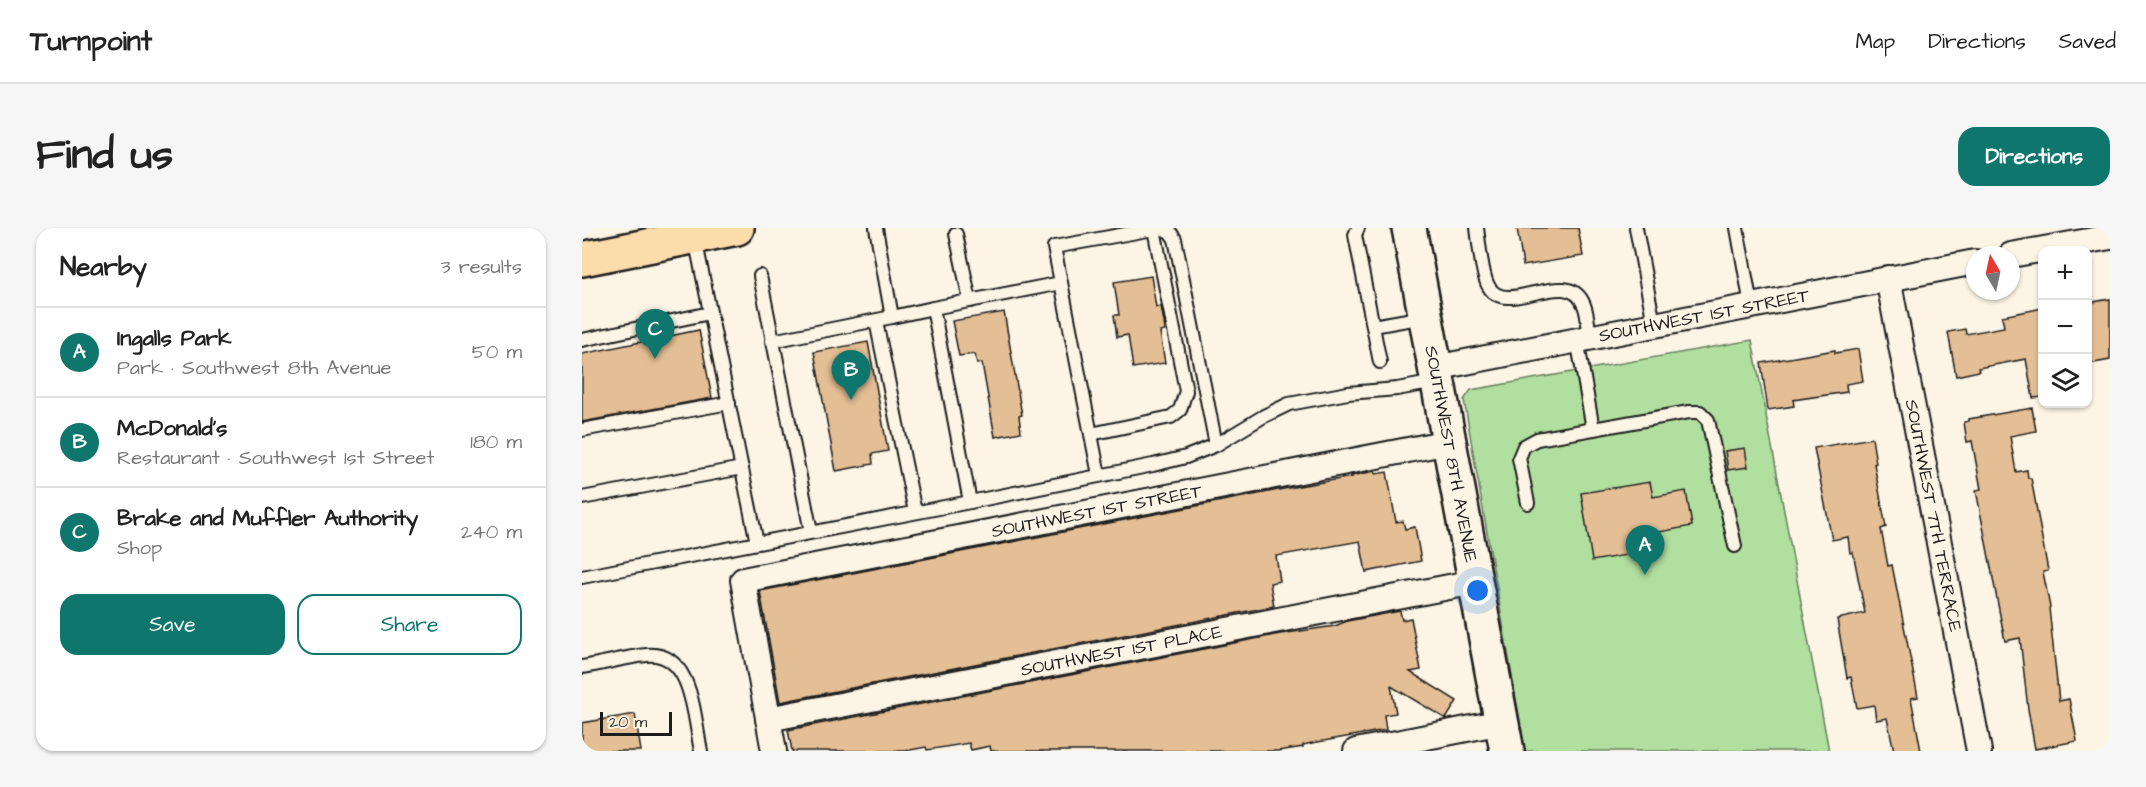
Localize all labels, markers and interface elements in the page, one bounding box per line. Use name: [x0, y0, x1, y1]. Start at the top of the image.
text: Turnpoint: [30, 22, 152, 61]
text: Map: [1855, 27, 1895, 56]
text: Directions: [1928, 27, 2026, 56]
text: Saved: [2059, 27, 2116, 56]
text: Find us: [36, 127, 173, 185]
button: Directions: [1958, 127, 2110, 186]
north arrow: [1966, 246, 2020, 300]
map controls: [2038, 246, 2092, 408]
button: +: [2038, 246, 2092, 300]
text: Nearby: [60, 249, 147, 285]
text: 3 results: [440, 253, 522, 281]
street label: SOUTHWEST 1ST STREET: [1597, 283, 1812, 349]
button: −: [2038, 300, 2092, 354]
pin: C: [636, 310, 674, 359]
text: Ingalls Park: [117, 323, 232, 354]
text: A: [73, 338, 86, 366]
text: 50 m: [472, 338, 522, 366]
street label: SOUTHWEST 8TH AVENUE: [1418, 344, 1483, 565]
pin: B: [832, 350, 870, 400]
text: Park · Southwest 8th Avenue: [117, 354, 391, 382]
button: layers: [2038, 354, 2092, 408]
street label: SOUTHWEST 7TH TERRACE: [1899, 397, 1968, 635]
text: McDonald's: [117, 413, 227, 444]
text: B: [72, 428, 87, 456]
text: 180 m: [470, 428, 522, 456]
text: Restaurant · Southwest 1st Street: [117, 444, 434, 472]
street label: SOUTHWEST 1ST STREET: [989, 478, 1205, 544]
text: Brake and Muffler Authority: [117, 503, 418, 534]
text: C: [72, 518, 87, 546]
text: 240 m: [461, 518, 522, 546]
pin: A: [1626, 526, 1664, 575]
text: Shop: [117, 534, 162, 562]
your location: [1463, 576, 1492, 605]
button: Save: [60, 594, 285, 655]
button: Share: [297, 594, 522, 655]
street label: SOUTHWEST 1ST PLACE: [1019, 619, 1225, 683]
scale bar: [600, 709, 672, 736]
text: 20 m: [609, 711, 647, 733]

